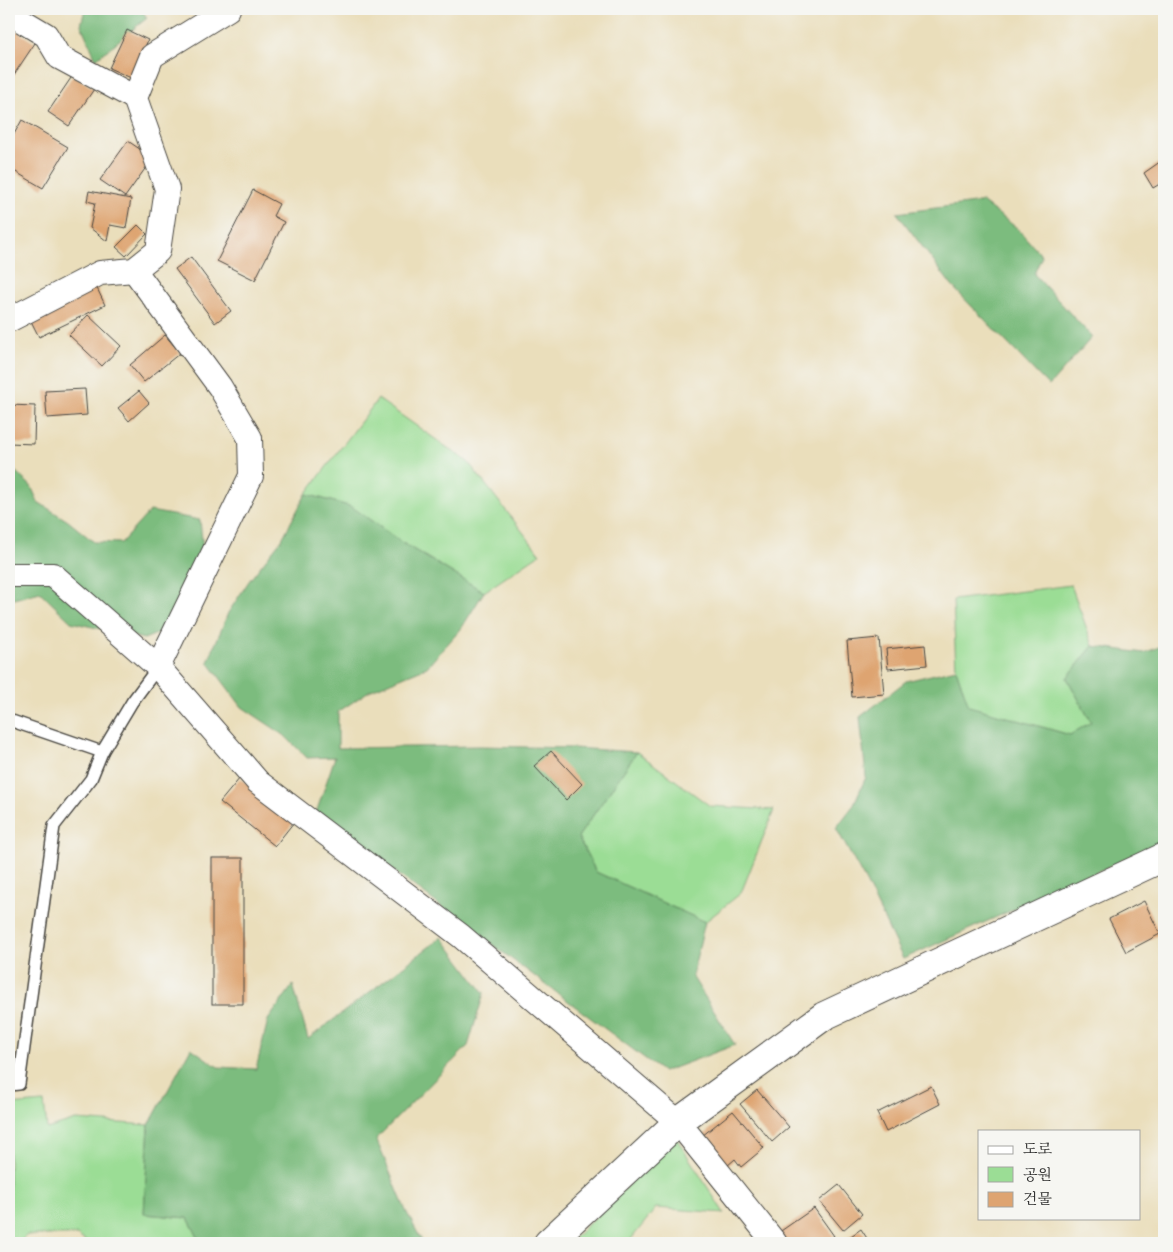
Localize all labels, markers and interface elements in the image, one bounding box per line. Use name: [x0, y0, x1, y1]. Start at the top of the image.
legend: [978, 1130, 1140, 1220]
text: 도로: [1023, 1142, 1052, 1158]
text: 공원: [1023, 1167, 1052, 1184]
text: 건물: [1023, 1191, 1052, 1208]

